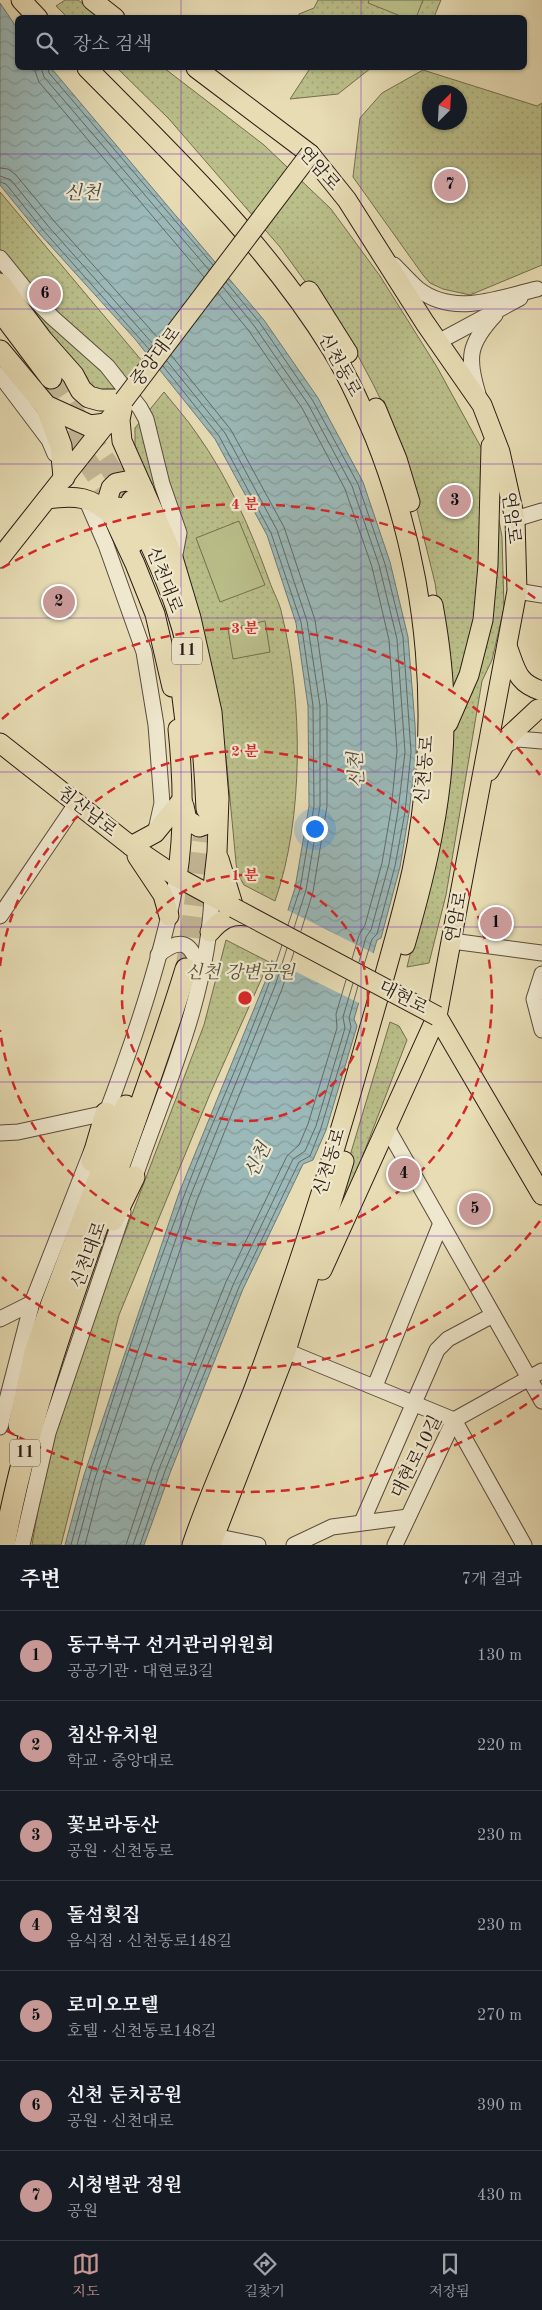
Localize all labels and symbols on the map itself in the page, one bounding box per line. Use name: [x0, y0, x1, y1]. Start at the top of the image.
north arrow: [422, 85, 467, 130]
street label: 연암로: [295, 143, 344, 194]
pin: 7: [434, 166, 466, 204]
water label: 신천: [64, 182, 102, 204]
pin: 6: [29, 275, 61, 313]
street label: 중앙대로: [127, 323, 184, 390]
street label: 신천동로: [314, 330, 365, 400]
pin: 3: [439, 482, 471, 520]
street label: 연암로: [499, 491, 524, 545]
text: 4 분: [231, 496, 259, 513]
street label: 신천대로: [143, 544, 186, 616]
pin: 2: [43, 583, 75, 621]
text: 3 분: [231, 620, 259, 637]
road number: 11: [172, 637, 202, 664]
street label: 신천동로: [412, 734, 437, 805]
text: 2 분: [231, 743, 259, 760]
water label: 신천: [344, 749, 369, 789]
street label: 침산남로: [54, 783, 121, 841]
your location: [302, 816, 328, 842]
text: 1 분: [231, 867, 259, 884]
street label: 연암로: [442, 889, 471, 944]
pin: 1: [480, 904, 512, 942]
park label: 신천 강변공원: [185, 962, 296, 982]
street label: 대현로: [376, 977, 431, 1018]
centre of rings: [236, 989, 254, 1007]
street label: 신천동로: [310, 1126, 349, 1198]
water label: 신천: [240, 1138, 276, 1182]
pin: 4: [388, 1155, 420, 1193]
pin: 5: [459, 1190, 491, 1228]
street label: 신천대로: [68, 1219, 109, 1291]
street label: 대현로10길: [388, 1412, 446, 1501]
road number: 11: [10, 1440, 40, 1466]

